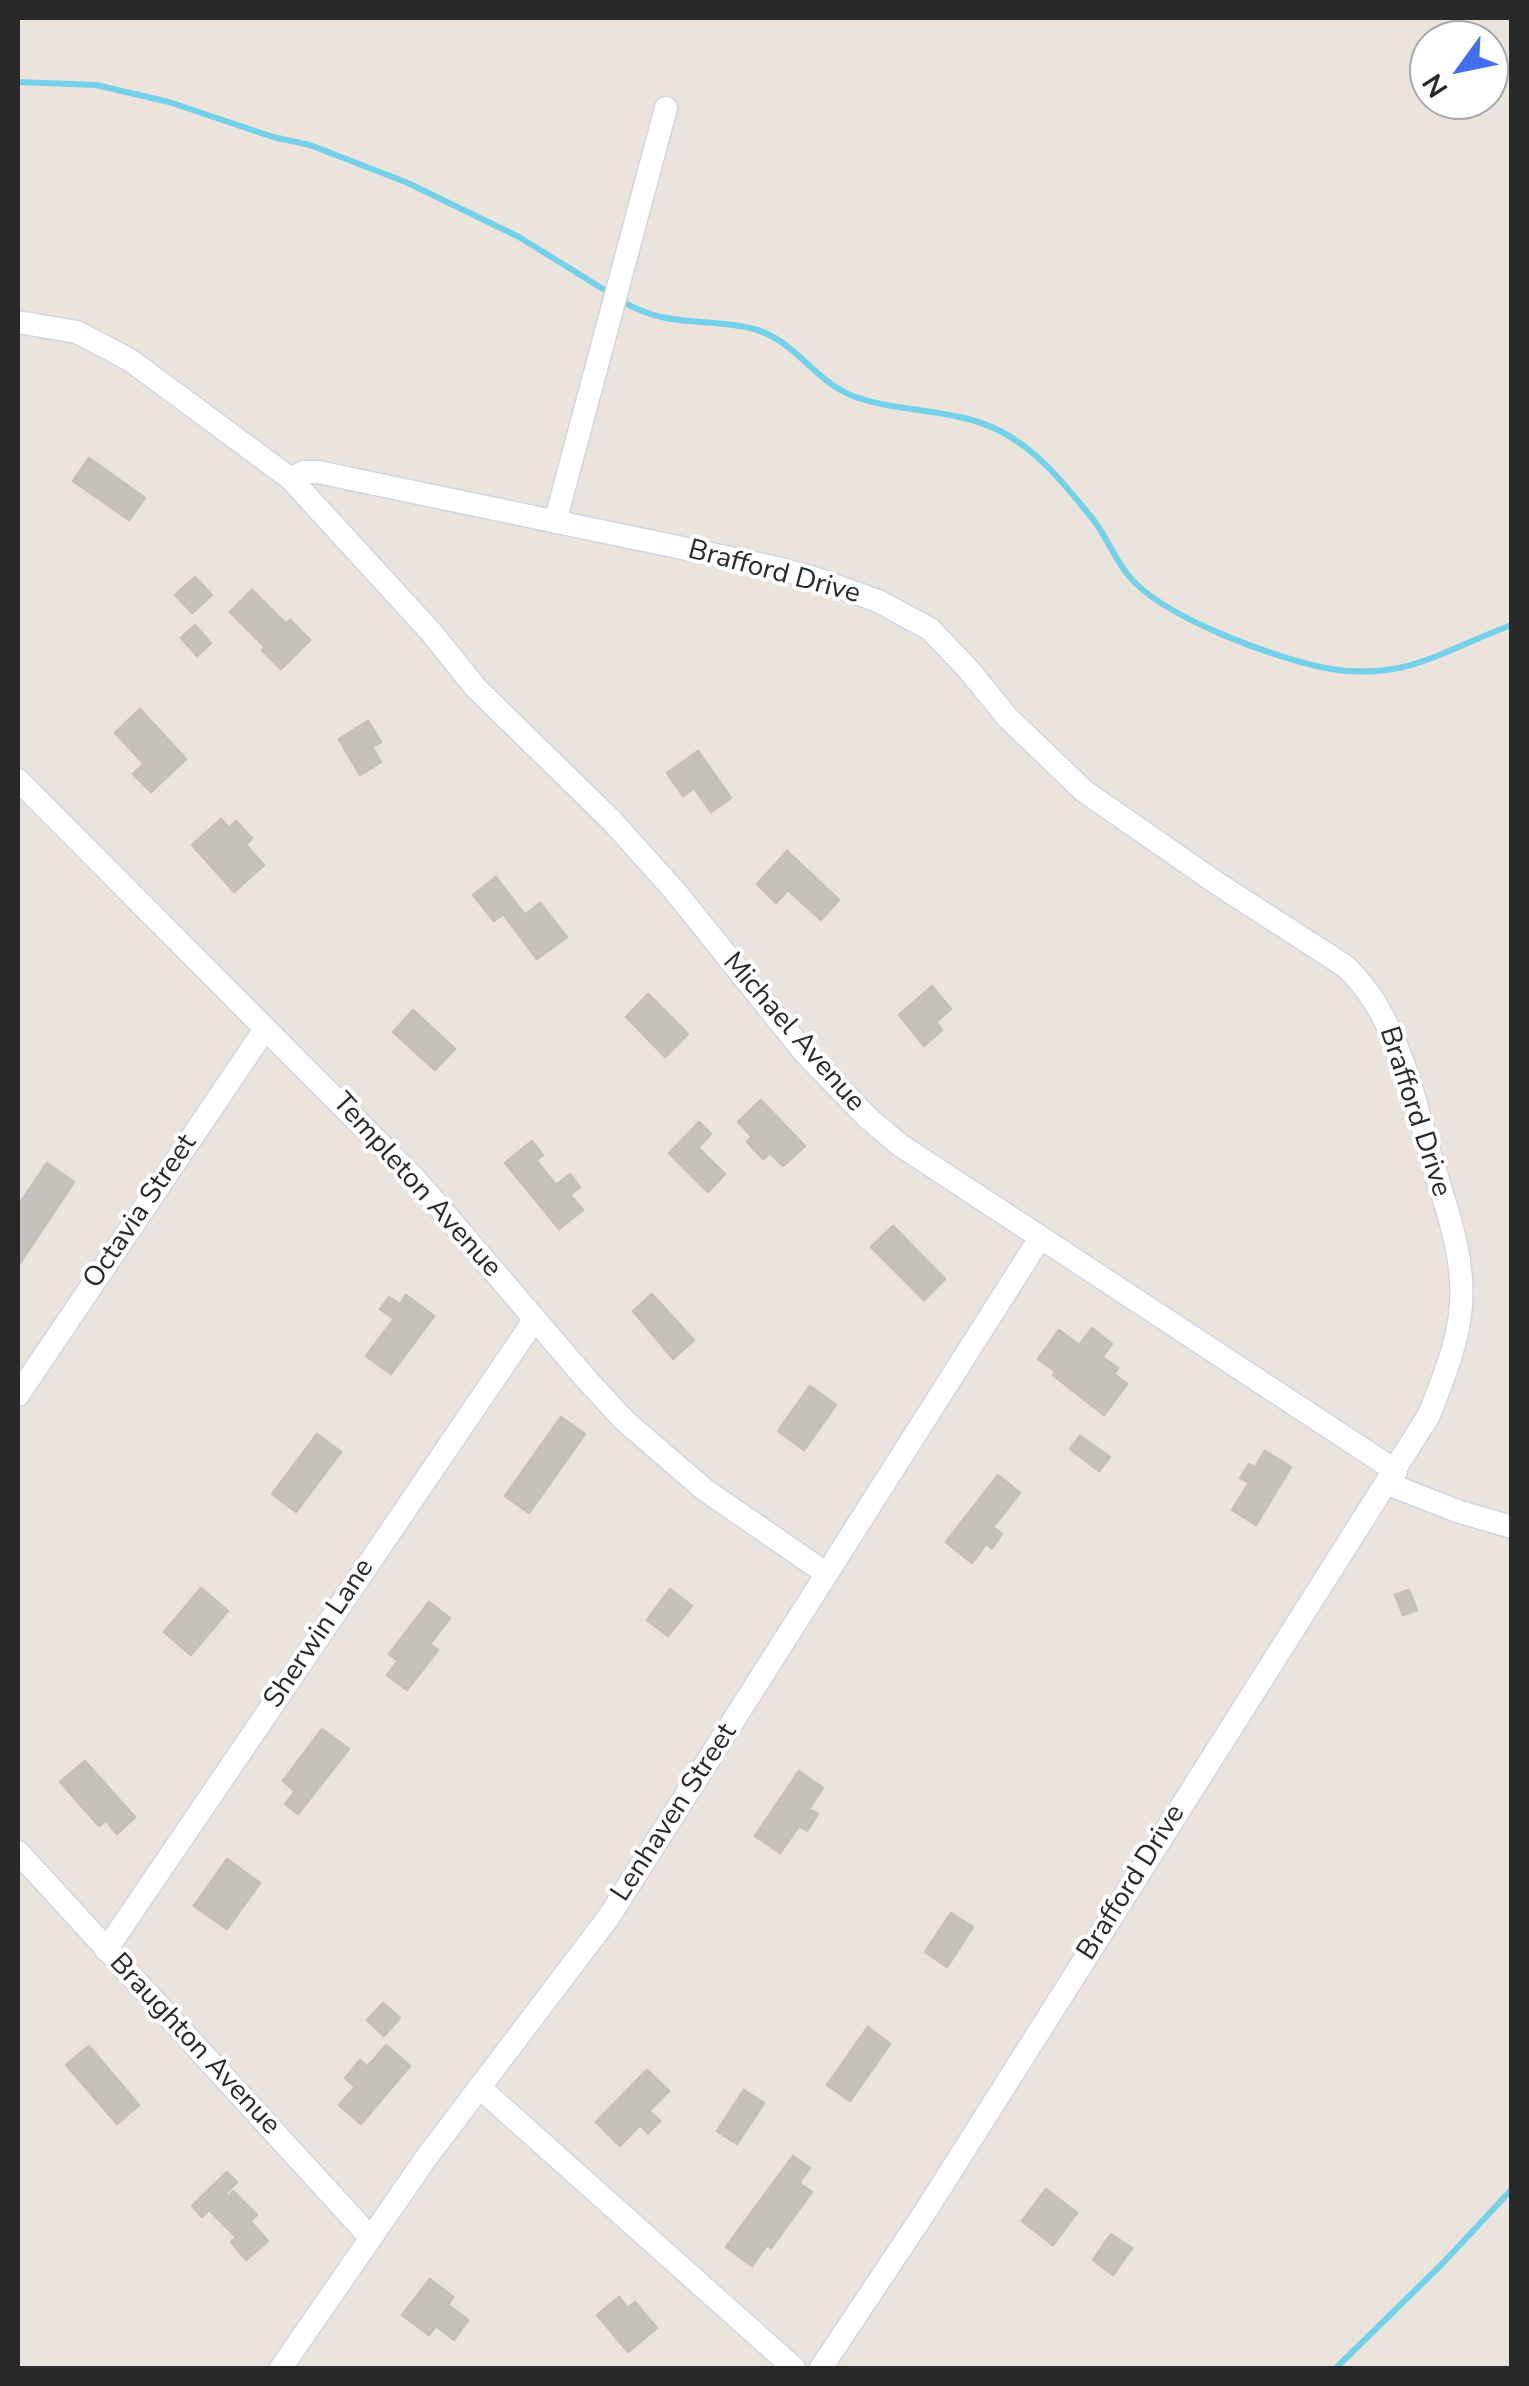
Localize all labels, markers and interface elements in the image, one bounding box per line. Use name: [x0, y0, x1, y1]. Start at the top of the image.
north arrow: [1409, 20, 1509, 120]
text: N: [1414, 66, 1457, 104]
street label: Brafford Drive: [684, 534, 864, 612]
street label: Michael Avenue: [715, 947, 871, 1119]
street label: Brafford Drive: [1371, 1023, 1457, 1201]
street label: Templeton Avenue: [324, 1087, 508, 1285]
street label: Octavia Street: [77, 1129, 205, 1295]
street label: Sherwin Lane: [258, 1553, 382, 1715]
street label: Lenhaven Street: [605, 1718, 745, 1908]
street label: Brafford Drive: [1071, 1799, 1193, 1967]
street label: Braughton Avenue: [101, 1948, 287, 2142]

